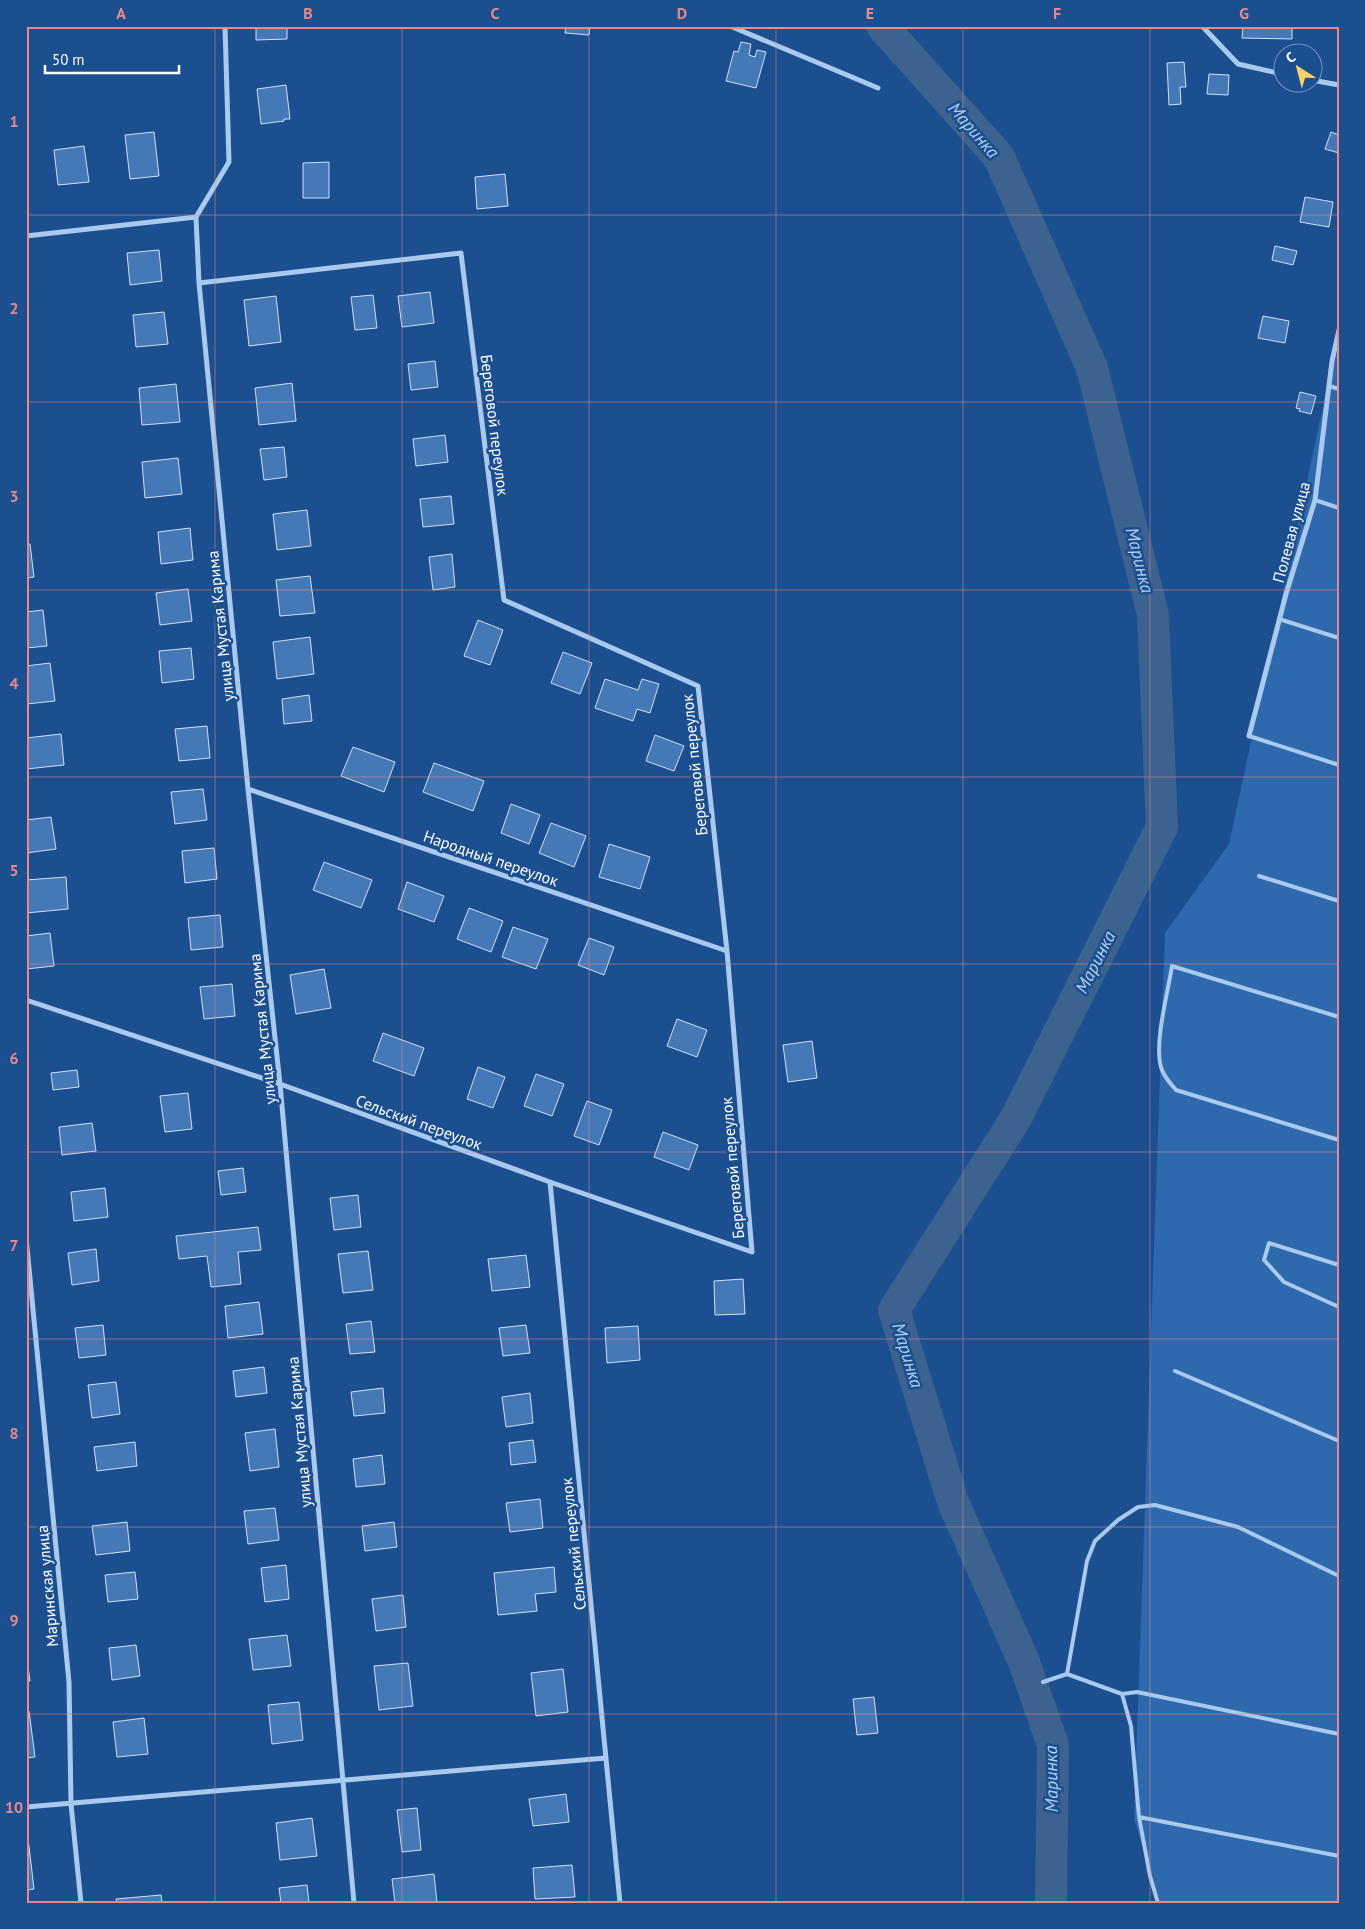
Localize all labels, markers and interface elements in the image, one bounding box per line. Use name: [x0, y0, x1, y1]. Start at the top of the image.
text: A: [116, 3, 126, 23]
text: B: [303, 3, 313, 23]
text: C: [491, 3, 500, 23]
text: D: [677, 3, 687, 23]
text: E: [866, 3, 874, 23]
text: F: [1053, 3, 1061, 23]
text: G: [1239, 3, 1249, 23]
scale bar: [45, 42, 179, 74]
north arrow: [1272, 42, 1322, 92]
text: С: [1282, 48, 1299, 67]
text: 50 m: [52, 50, 85, 69]
water label: Маринка: [943, 97, 1005, 163]
text: 1: [9, 111, 19, 131]
text: 2: [9, 298, 19, 318]
street label: Береговой переулок: [476, 353, 514, 497]
street label: Полевая улица: [1268, 479, 1314, 585]
text: 3: [9, 486, 19, 506]
water label: Маринка: [1121, 525, 1159, 595]
street label: улица Мустая Карима: [202, 550, 238, 702]
text: 4: [9, 673, 19, 693]
street label: Береговой переулок: [677, 693, 711, 837]
street label: Народный переулок: [421, 826, 561, 891]
text: 5: [9, 860, 19, 880]
water label: Маринка: [1070, 927, 1120, 997]
street label: улица Мустая Карима: [244, 953, 280, 1105]
text: 6: [9, 1048, 19, 1068]
street label: Сельский переулок: [353, 1090, 485, 1154]
street label: Береговой переулок: [716, 1096, 748, 1240]
text: 7: [9, 1235, 19, 1255]
water label: Маринка: [887, 1320, 929, 1390]
street label: улица Мустая Карима: [282, 1356, 316, 1508]
text: 8: [9, 1423, 19, 1443]
street label: Сельский переулок: [556, 1476, 590, 1611]
street label: Маринская улица: [32, 1524, 62, 1648]
text: 9: [9, 1610, 19, 1630]
water label: Маринка: [1039, 1745, 1063, 1813]
text: 10: [5, 1797, 23, 1817]

